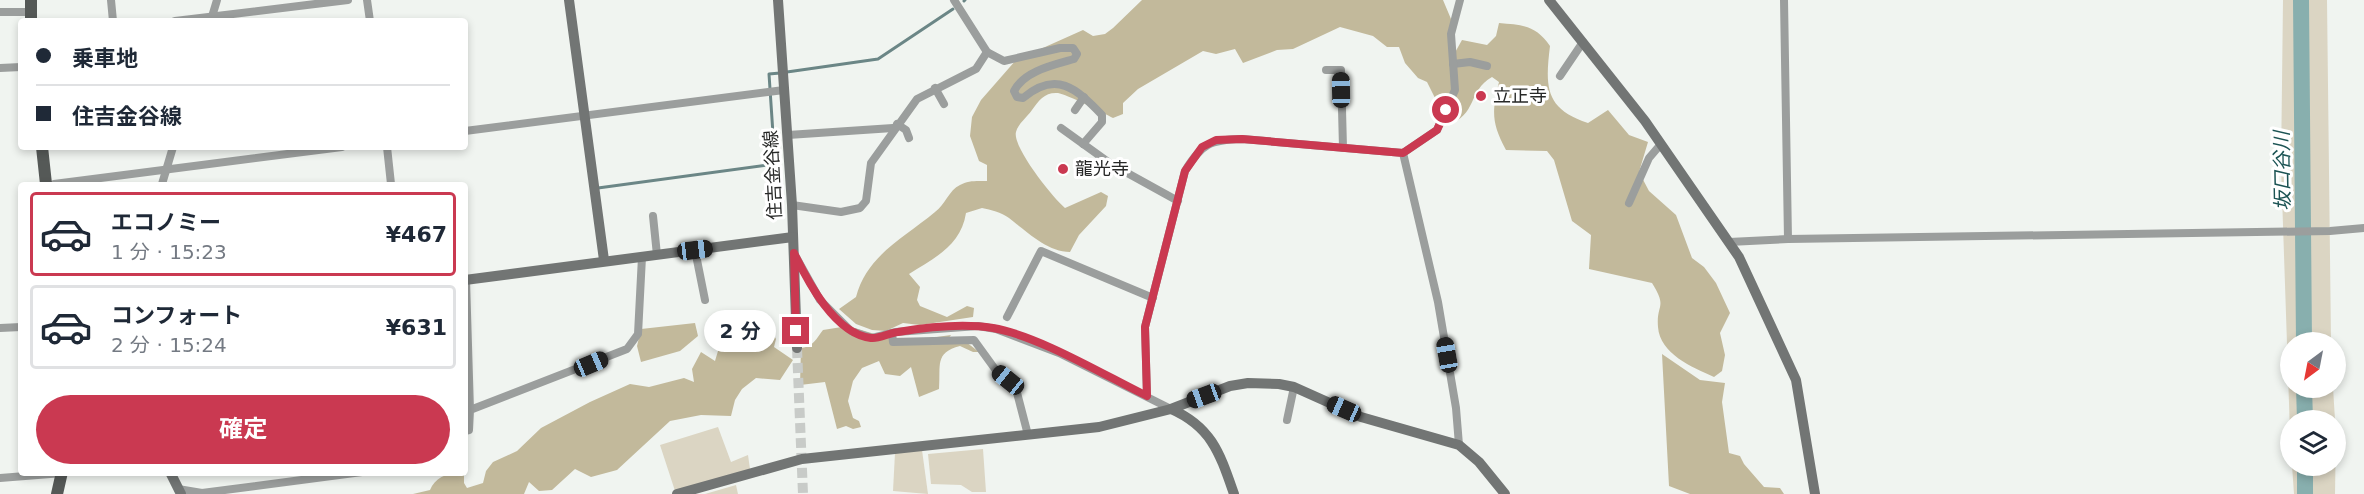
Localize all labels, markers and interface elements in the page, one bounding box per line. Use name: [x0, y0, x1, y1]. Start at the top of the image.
text: 乗車地: [72, 46, 138, 71]
car: [1332, 72, 1350, 108]
place label: 立正寺: [1493, 85, 1547, 106]
marker: 立正寺: [1474, 89, 1488, 103]
route start: [1432, 96, 1459, 123]
text: 住吉金谷線: [72, 104, 182, 129]
water label: 坂口谷川: [2269, 129, 2295, 211]
street label: 住吉金谷線: [760, 130, 785, 221]
place label: 龍光寺: [1075, 158, 1129, 179]
marker: 龍光寺: [1056, 162, 1070, 176]
icon: car: [39, 207, 93, 261]
text: エコノミー: [111, 210, 221, 235]
text: ¥467: [386, 222, 447, 247]
car: [676, 239, 714, 261]
text: 1 分 · 15:23: [111, 240, 227, 264]
icon: car: [39, 300, 93, 354]
text: コンフォート: [111, 303, 242, 328]
callout: 2 分: [703, 310, 775, 352]
text: ¥631: [386, 315, 447, 340]
route end: [782, 317, 809, 344]
text: 2 分: [720, 319, 760, 343]
north arrow: [2280, 332, 2346, 398]
map controls: [2280, 332, 2346, 476]
text: 2 分 · 15:24: [111, 333, 227, 357]
car: [1435, 336, 1459, 374]
car: [571, 349, 611, 379]
car: [988, 362, 1028, 398]
car: [1184, 381, 1224, 411]
car: [1324, 393, 1364, 425]
button: 確定: [36, 395, 450, 464]
button: layers: [2280, 410, 2346, 476]

